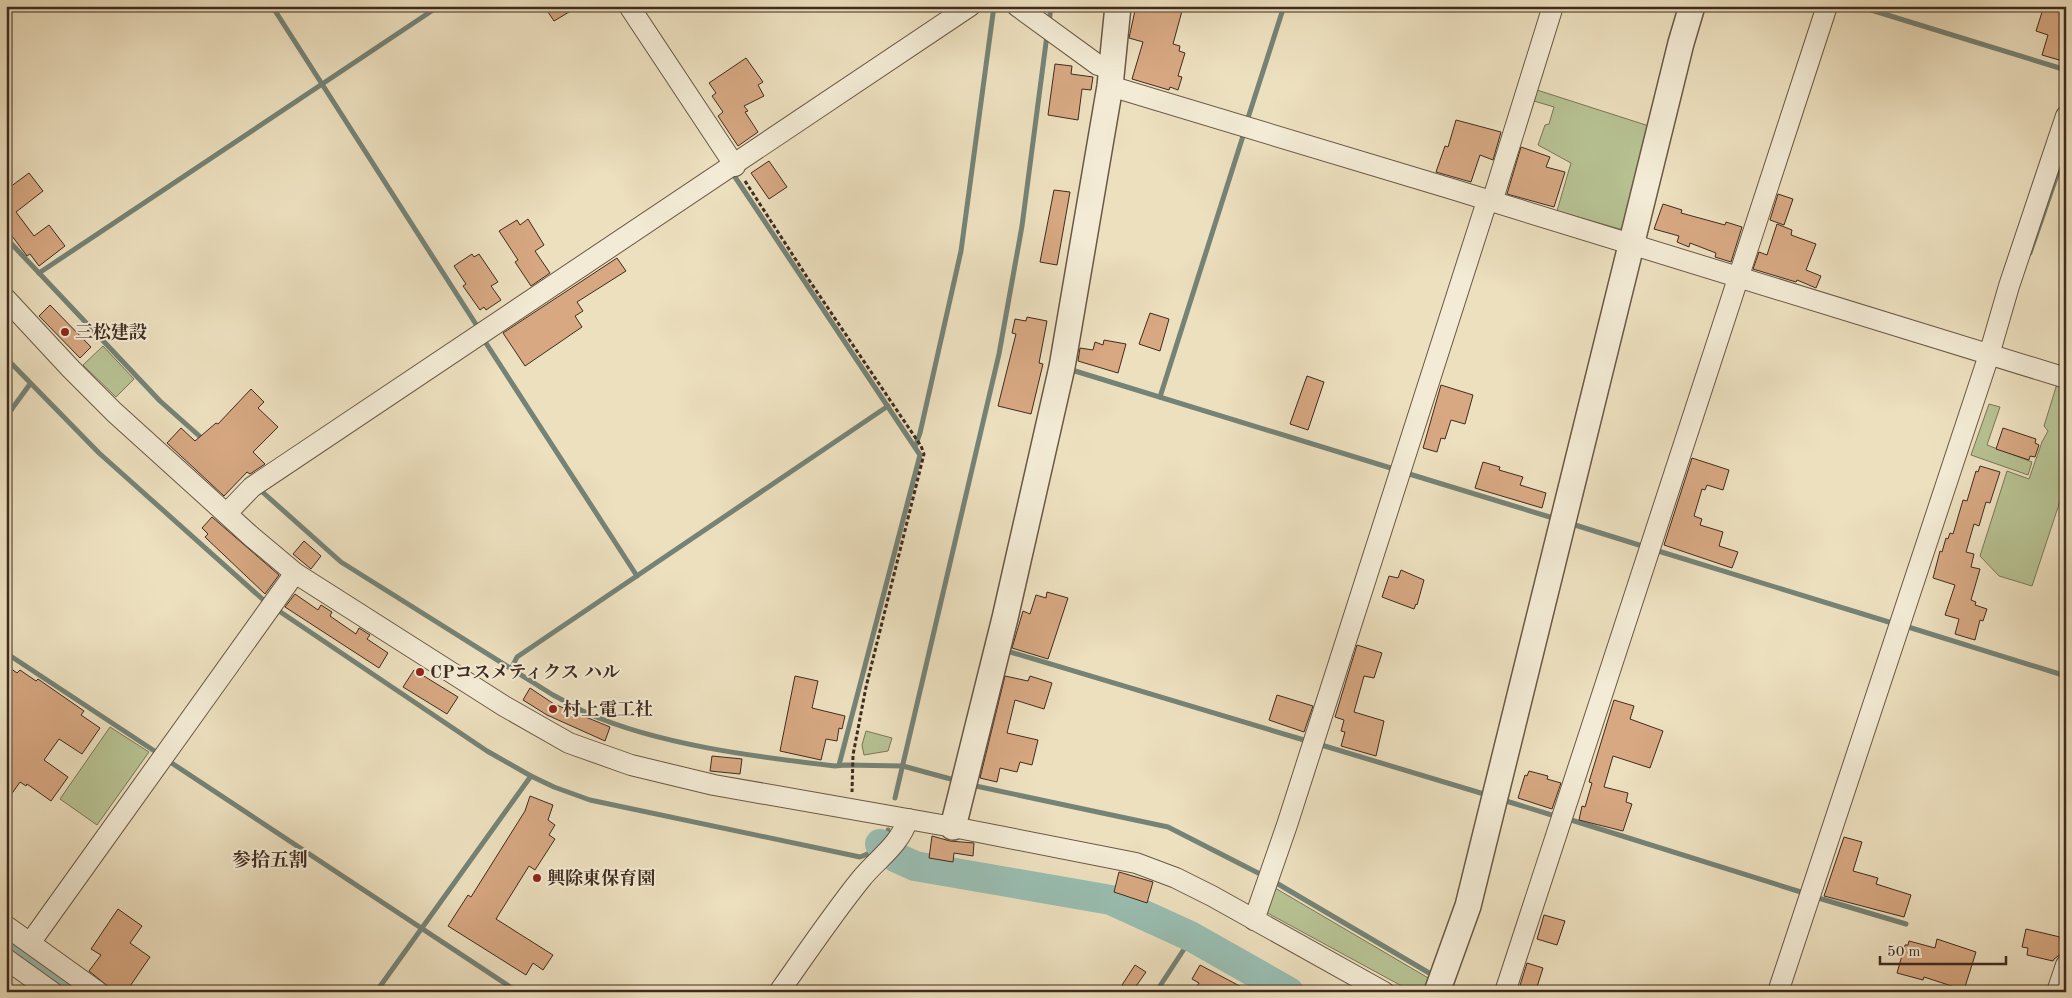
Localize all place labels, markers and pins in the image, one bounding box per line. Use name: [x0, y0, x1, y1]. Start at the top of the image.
place label: 三松建設: [75, 322, 147, 342]
marker: 三松建設: [59, 326, 71, 338]
place label: CPコスメティクス ハル: [430, 663, 620, 682]
marker: CPコスメティクス ハル: [414, 666, 426, 678]
place label: 村上電工社: [563, 699, 653, 719]
marker: 村上電工社: [547, 703, 559, 715]
place label: 興除東保育園: [547, 868, 655, 888]
marker: 興除東保育園: [531, 872, 543, 884]

